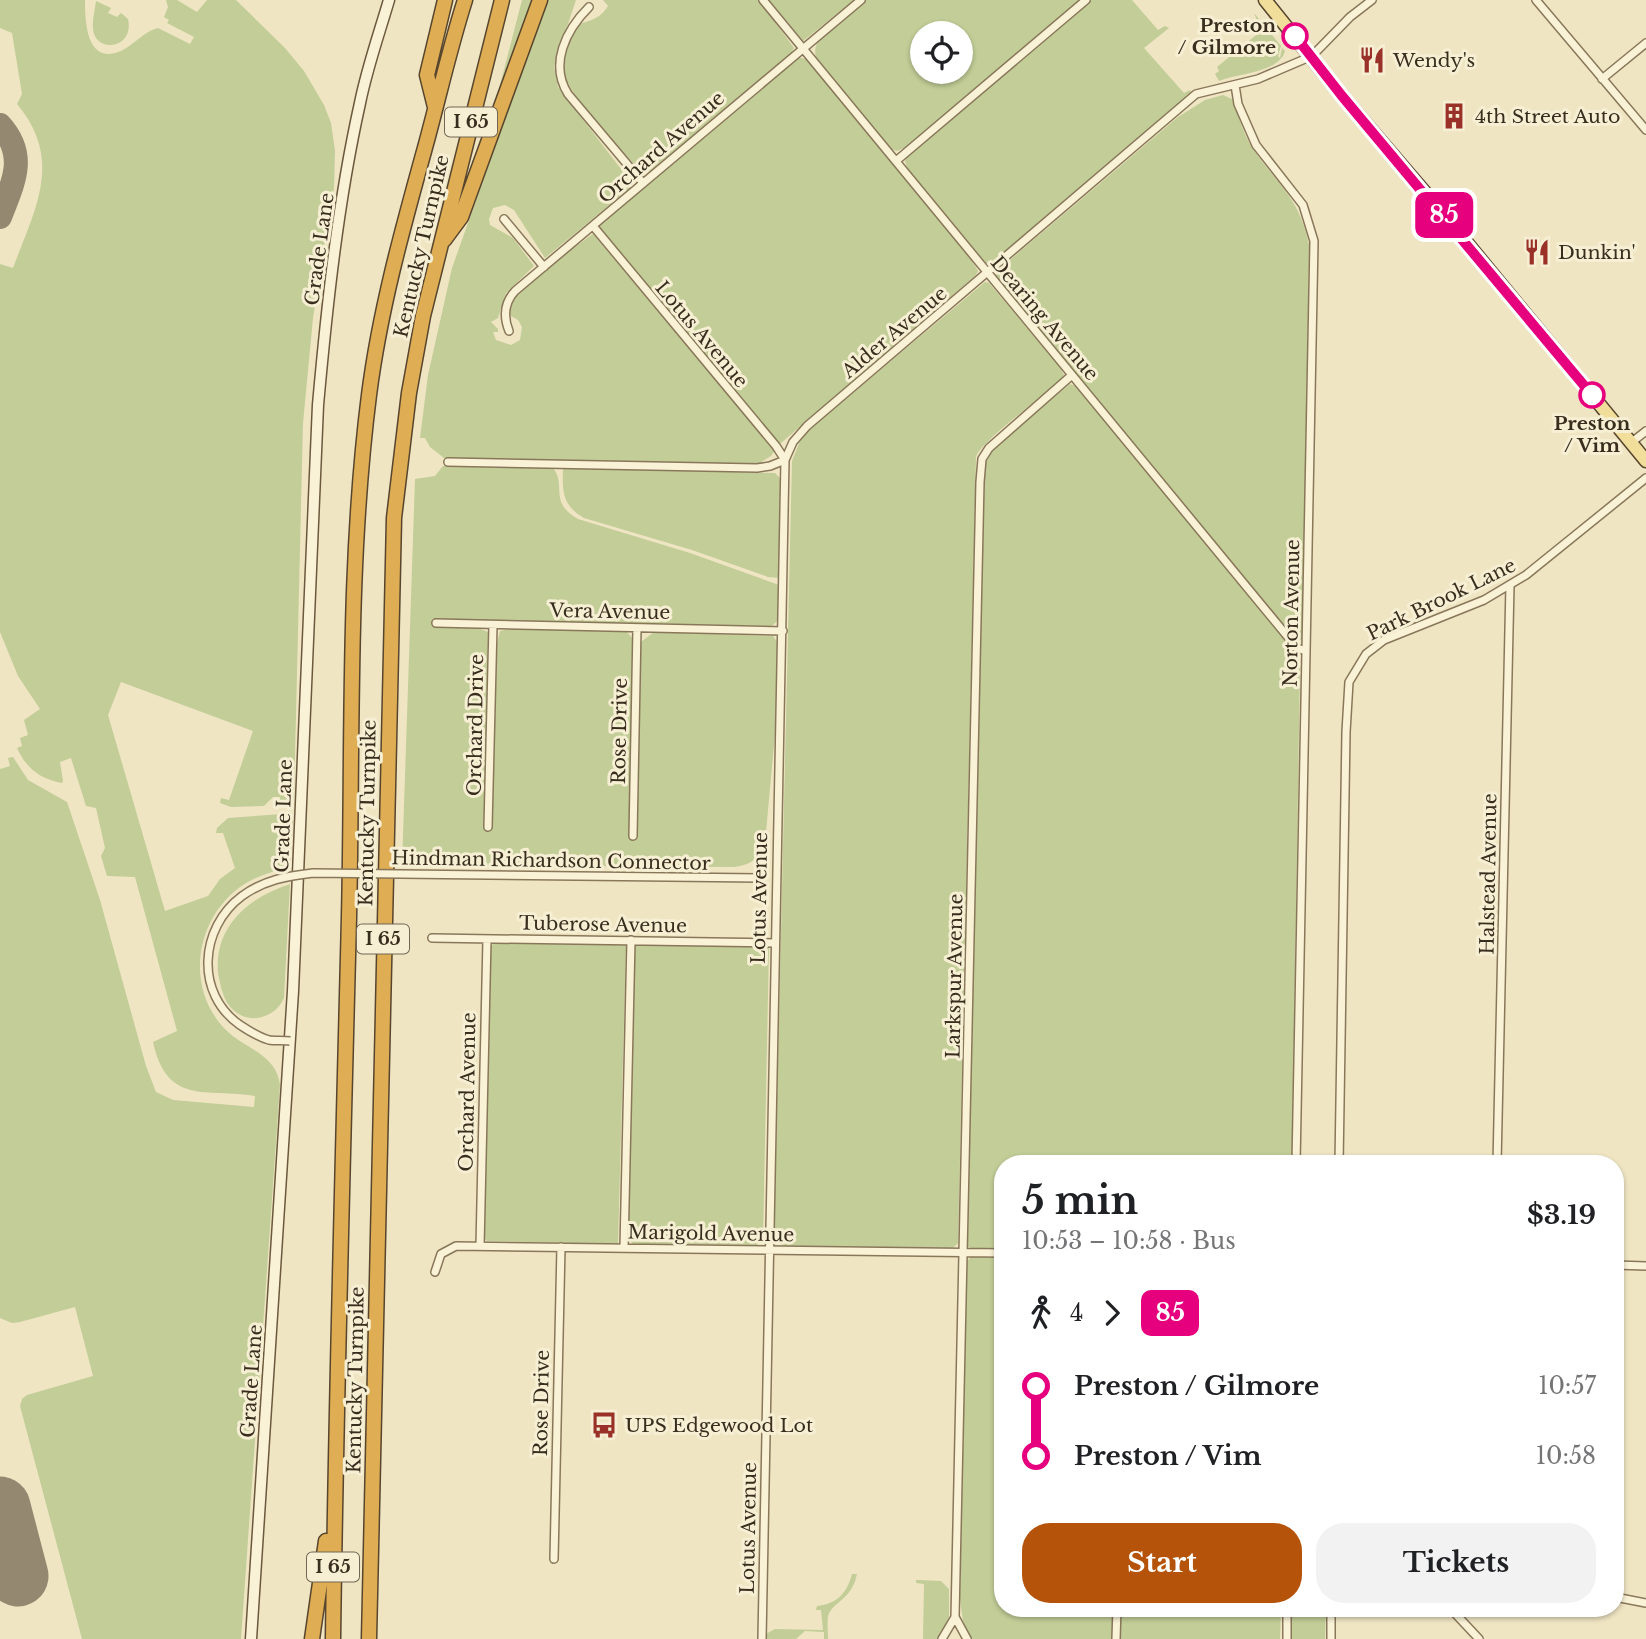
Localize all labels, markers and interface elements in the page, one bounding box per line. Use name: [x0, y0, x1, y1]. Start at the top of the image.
place label: Preston / Gilmore: [1178, 14, 1276, 59]
map controls: [910, 21, 973, 84]
button: locate: [910, 21, 973, 84]
marker: Preston / Gilmore: [1282, 23, 1308, 49]
restaurant icon: Wendy's: [1357, 45, 1387, 75]
place label: Wendy's: [1392, 49, 1475, 72]
street label: Orchard Avenue: [594, 86, 729, 208]
building icon: 4th Street Auto: [1439, 101, 1469, 131]
place label: 4th Street Auto: [1475, 105, 1620, 128]
road number: I 65: [445, 107, 497, 136]
street label: Kentucky Turnpike: [389, 152, 454, 340]
street label: Grade Lane: [300, 191, 339, 307]
line badge: 85: [1412, 192, 1476, 238]
text: 85: [1429, 200, 1459, 229]
restaurant icon: Dunkin': [1522, 237, 1552, 267]
place label: Dunkin': [1558, 241, 1636, 264]
street label: Dearing Avenue: [986, 252, 1103, 385]
street label: Lotus Avenue: [650, 276, 753, 392]
street label: Alder Avenue: [836, 282, 952, 384]
marker: Preston / Vim: [1579, 382, 1605, 408]
place label: Preston / Vim: [1554, 412, 1630, 457]
street label: Norton Avenue: [1279, 539, 1304, 687]
street label: Park Brook Lane: [1363, 553, 1519, 645]
street label: Vera Avenue: [548, 599, 670, 624]
street label: Orchard Drive: [463, 654, 488, 796]
street label: Rose Drive: [607, 678, 632, 784]
street label: Kentucky Turnpike: [354, 719, 381, 907]
street label: Grade Lane: [270, 759, 297, 873]
street label: Halstead Avenue: [1476, 793, 1501, 955]
street label: Lotus Avenue: [747, 832, 772, 964]
street label: Hindman Richardson Connector: [391, 846, 711, 875]
street label: Larkspur Avenue: [942, 893, 967, 1059]
street label: Tuberose Avenue: [519, 912, 687, 937]
road number: I 65: [357, 924, 409, 954]
street label: Orchard Avenue: [455, 1012, 480, 1172]
text: 5 min: [1022, 1177, 1138, 1224]
text: $3.19: [1527, 1199, 1596, 1231]
street label: Marigold Avenue: [628, 1221, 794, 1246]
text: 10:53 – 10:58 · Bus: [1022, 1227, 1236, 1255]
street label: Kentucky Turnpike: [342, 1286, 369, 1474]
icon: walk: [1022, 1294, 1060, 1332]
icon: forward: [1093, 1294, 1131, 1332]
text: 85: [1155, 1298, 1185, 1327]
text: 4: [1070, 1299, 1083, 1327]
street label: Grade Lane: [236, 1324, 267, 1439]
street label: Rose Drive: [529, 1350, 554, 1456]
text: Preston / Gilmore: [1074, 1370, 1319, 1402]
text: 10:57: [1538, 1372, 1596, 1400]
bus stop icon: UPS Edgewood Lot: [589, 1410, 619, 1440]
place label: UPS Edgewood Lot: [625, 1414, 814, 1437]
text: Preston / Vim: [1074, 1440, 1262, 1472]
text: 10:58: [1536, 1442, 1596, 1470]
street label: Lotus Avenue: [736, 1462, 761, 1594]
button: Start: [1022, 1523, 1302, 1603]
button: Tickets: [1316, 1523, 1596, 1603]
road number: I 65: [307, 1552, 359, 1582]

